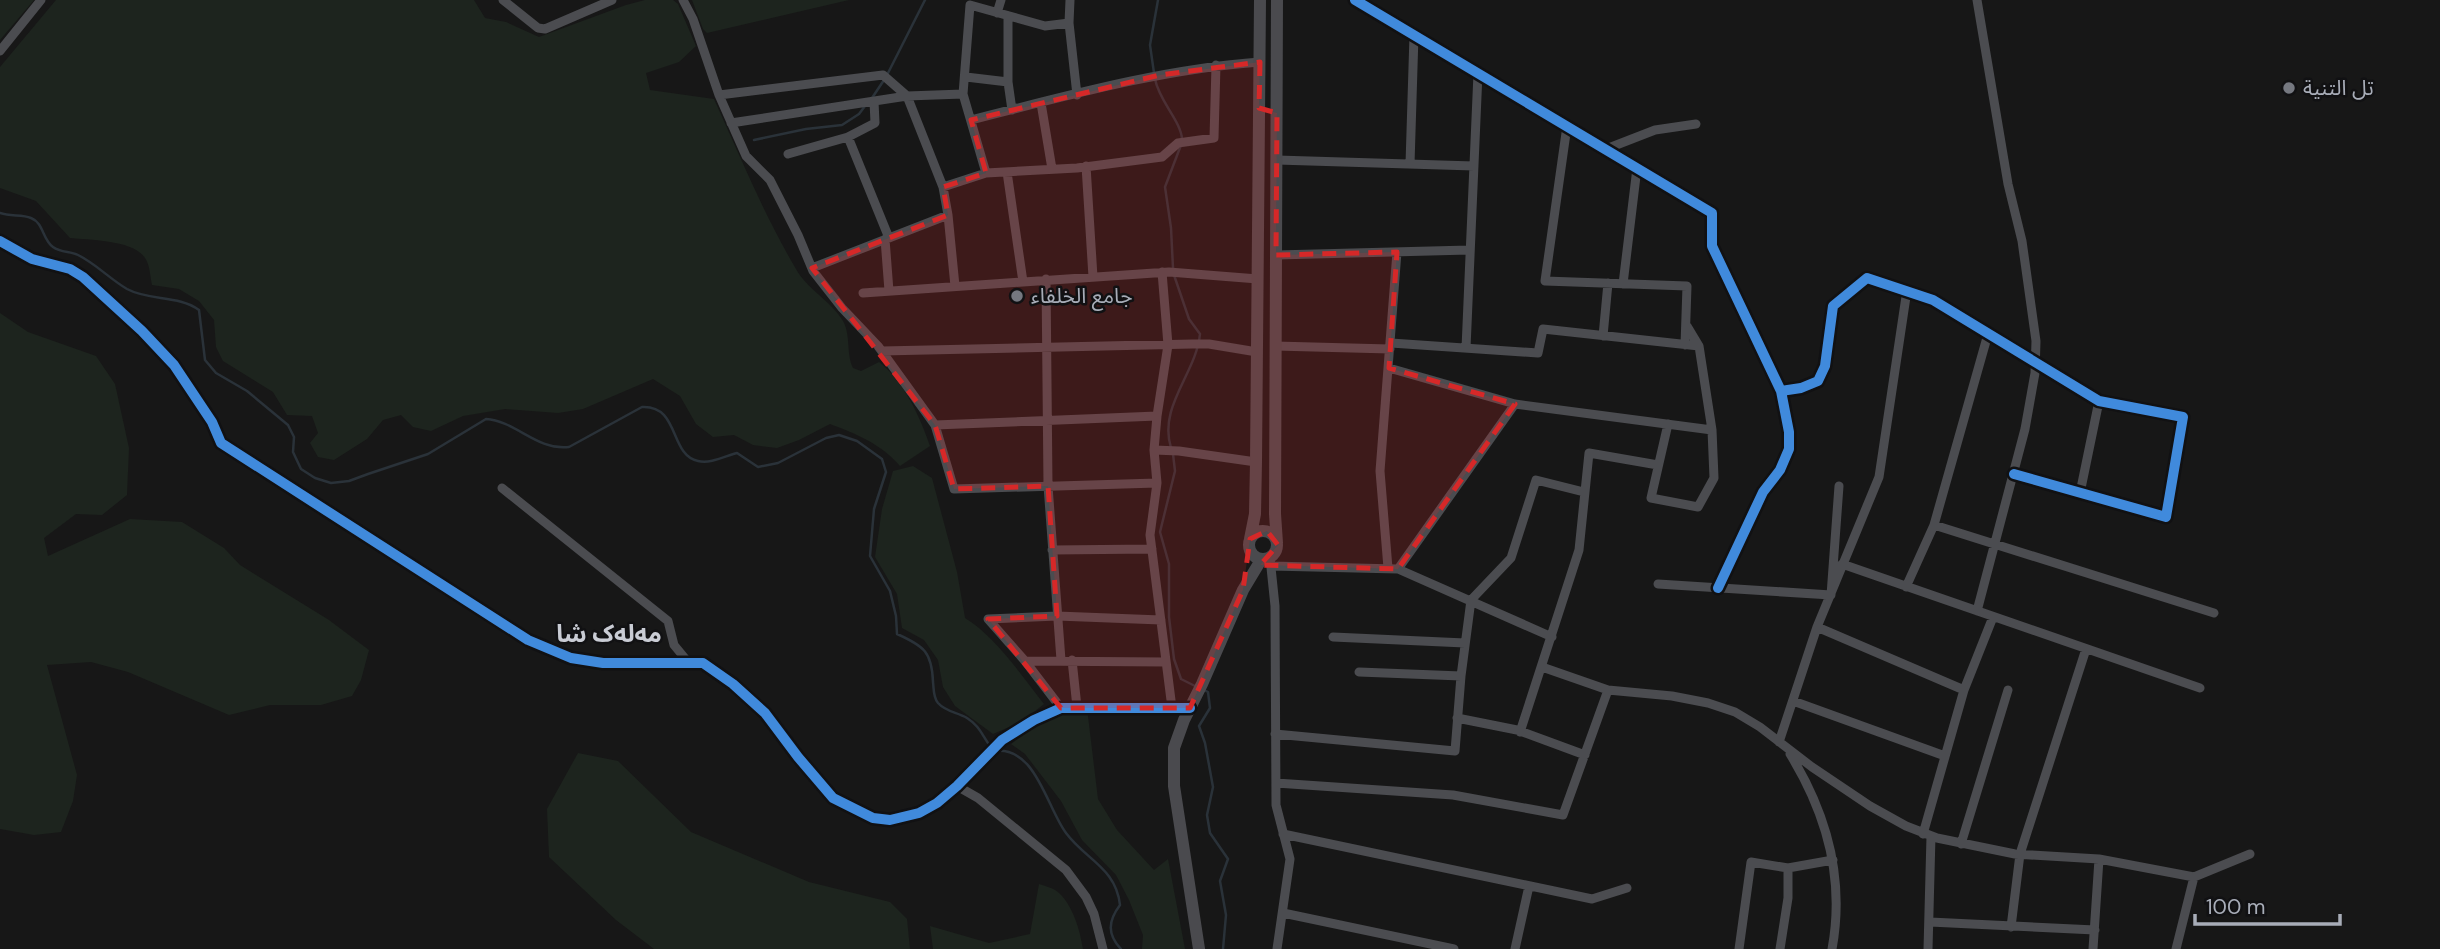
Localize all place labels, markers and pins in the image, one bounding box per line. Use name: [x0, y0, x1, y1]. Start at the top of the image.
place label: تل التنية: [2303, 74, 2374, 102]
marker: تل التنية: [2281, 80, 2297, 96]
place label: جامع الخلفاء: [1031, 282, 1133, 311]
marker: جامع الخلفاء: [1009, 288, 1025, 304]

